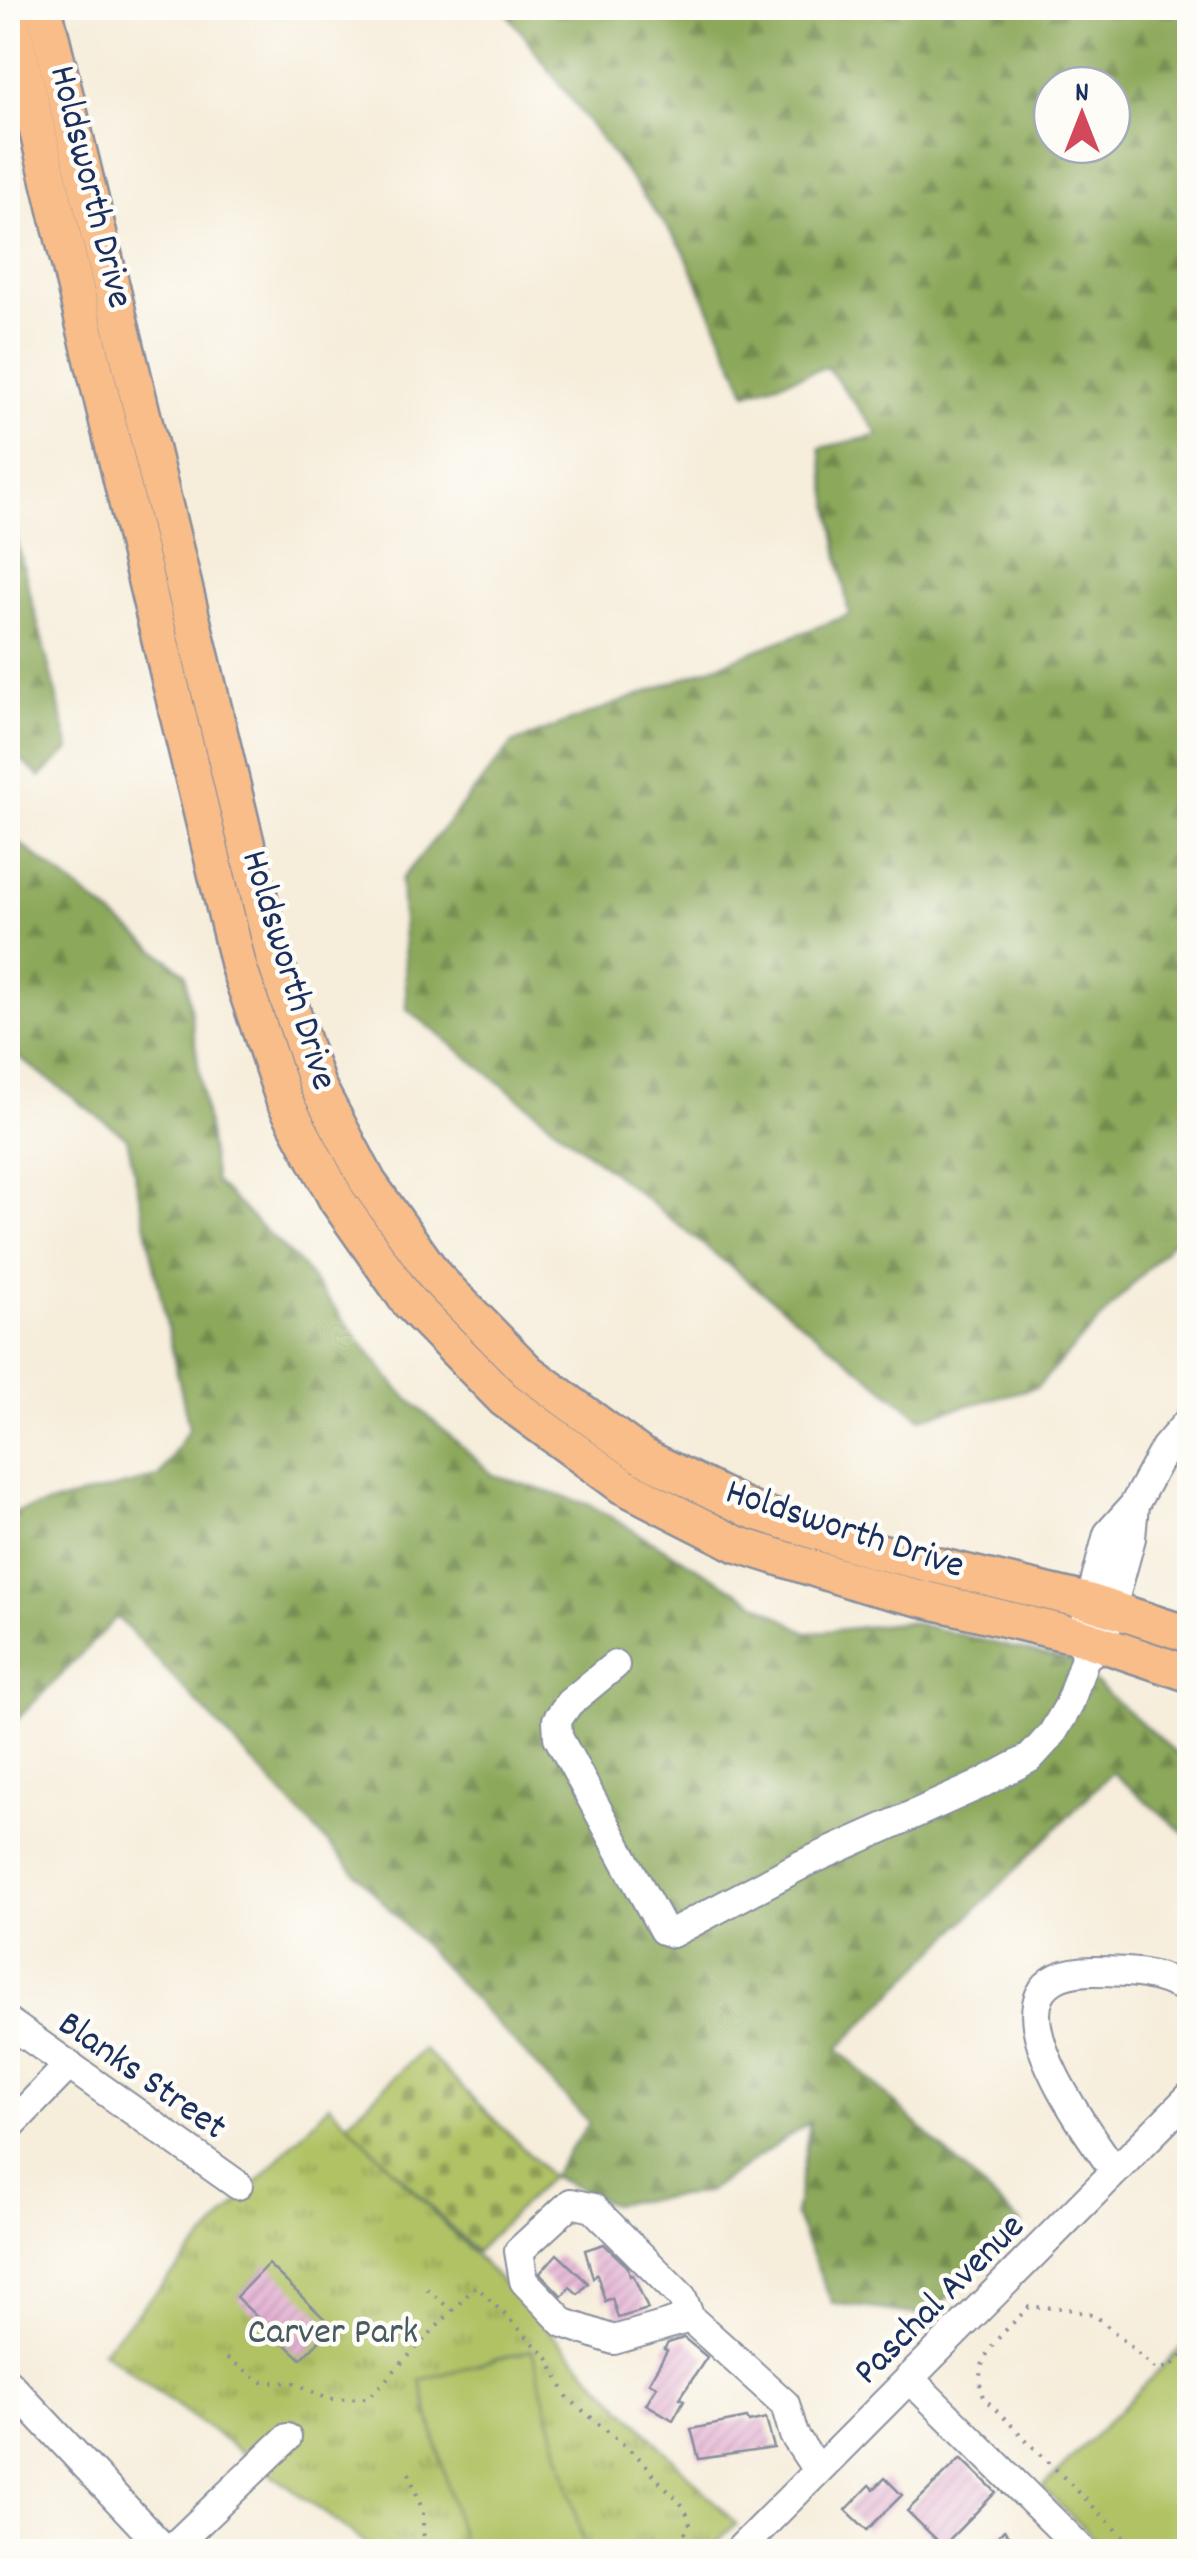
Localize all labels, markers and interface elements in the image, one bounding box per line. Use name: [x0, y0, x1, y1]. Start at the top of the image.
street label: Holdsworth Drive: [32, 60, 145, 314]
north arrow: [1032, 65, 1132, 165]
text: N: [1075, 75, 1089, 115]
street label: Holdsworth Drive: [224, 844, 349, 1097]
street label: Holdsworth Drive: [718, 1467, 971, 1596]
street label: Blanks Street: [45, 1999, 237, 2156]
street label: Paschal Avenue: [842, 2202, 1039, 2399]
park label: Carver Park: [248, 2307, 418, 2362]

